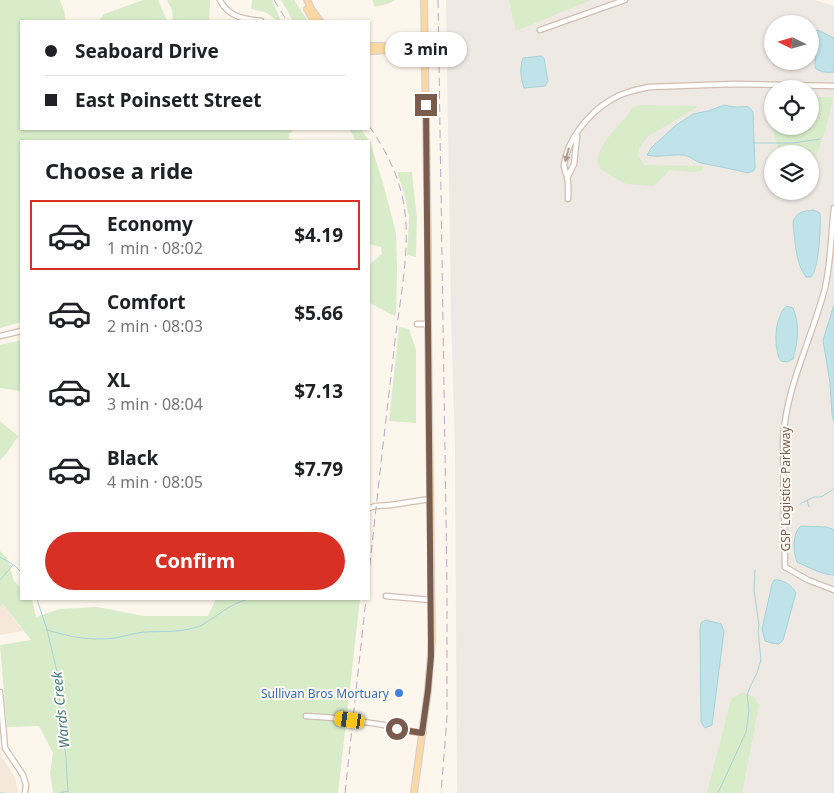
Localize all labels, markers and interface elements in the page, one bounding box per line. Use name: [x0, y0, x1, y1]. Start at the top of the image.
north arrow: [764, 15, 819, 70]
map controls: [764, 15, 819, 200]
callout: 3 min: [385, 32, 467, 68]
text: Seaboard Drive: [75, 38, 219, 64]
text: 3 min: [404, 38, 448, 60]
button: locate: [764, 80, 819, 135]
text: East Poinsett Street: [75, 87, 262, 113]
route end: [415, 94, 437, 116]
button: layers: [764, 145, 819, 200]
one-way arrow: [563, 148, 571, 163]
text: Choose a ride: [45, 155, 193, 185]
text: Economy: [107, 211, 193, 237]
icon: car: [47, 213, 92, 258]
text: $4.19: [294, 222, 343, 248]
text: 1 min · 08:02: [107, 237, 203, 259]
text: Comfort: [107, 289, 186, 315]
icon: car: [47, 291, 92, 336]
text: $5.66: [294, 300, 343, 326]
text: 2 min · 08:03: [107, 315, 203, 337]
text: XL: [107, 367, 130, 393]
icon: car: [47, 369, 92, 414]
text: $7.13: [294, 378, 343, 404]
text: 3 min · 08:04: [107, 393, 203, 415]
street label: GSP Logistics Parkway: [777, 426, 794, 552]
text: Black: [107, 445, 158, 471]
icon: car: [47, 447, 92, 492]
text: $7.79: [294, 456, 343, 482]
text: 4 min · 08:05: [107, 471, 203, 493]
button: Confirm: [45, 532, 345, 590]
water label: Wards Creek: [46, 670, 73, 749]
place label: Sullivan Bros Mortuary: [261, 685, 390, 702]
marker: Sullivan Bros Mortuary: [393, 687, 405, 699]
car: [334, 710, 365, 730]
route start: [386, 718, 408, 740]

